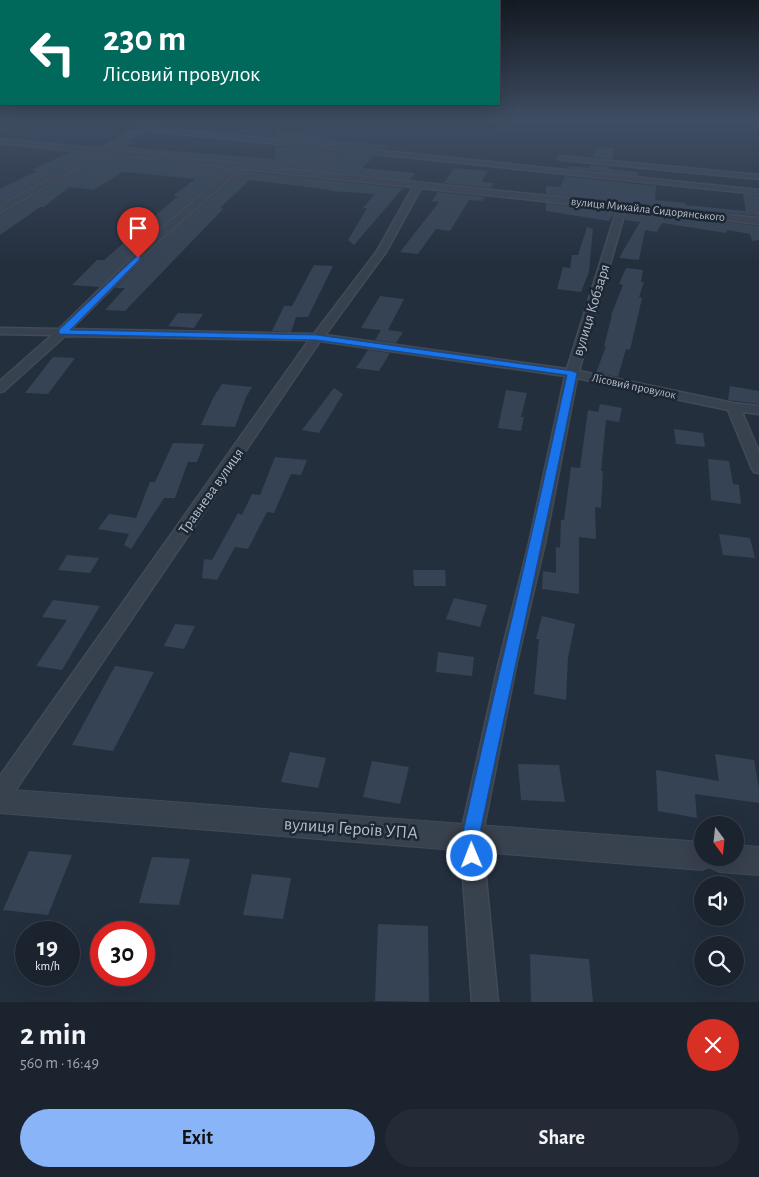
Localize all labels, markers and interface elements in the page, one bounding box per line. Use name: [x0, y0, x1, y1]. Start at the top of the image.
icon: left: [20, 20, 85, 85]
text: 230 m: [103, 22, 186, 57]
text: Лісовий провулок: [103, 63, 260, 85]
street label: вулиця Михайла Сидорянського: [570, 195, 726, 224]
pin: [117, 207, 159, 258]
icon: arrive: [124, 214, 152, 242]
street label: вулиця Кобзаря: [570, 262, 613, 358]
street label: Лісовий провулок: [591, 371, 678, 402]
street label: Травнева вулиця: [176, 446, 247, 537]
street label: вулиця Героїв УПА: [283, 815, 419, 843]
north arrow: [694, 816, 744, 866]
map controls: [694, 816, 744, 986]
position arrow: [445, 829, 497, 881]
button: sound: [694, 876, 744, 926]
speed limit sign: 30: [90, 921, 155, 986]
text: 19: [37, 935, 58, 960]
button: search: [694, 936, 744, 986]
text: km/h: [35, 960, 60, 972]
button: close: [687, 1019, 739, 1071]
text: 2 min: [20, 1020, 87, 1050]
text: 560 m · 16:49: [20, 1055, 99, 1071]
button: Exit: [20, 1109, 375, 1167]
button: Share: [385, 1109, 739, 1167]

